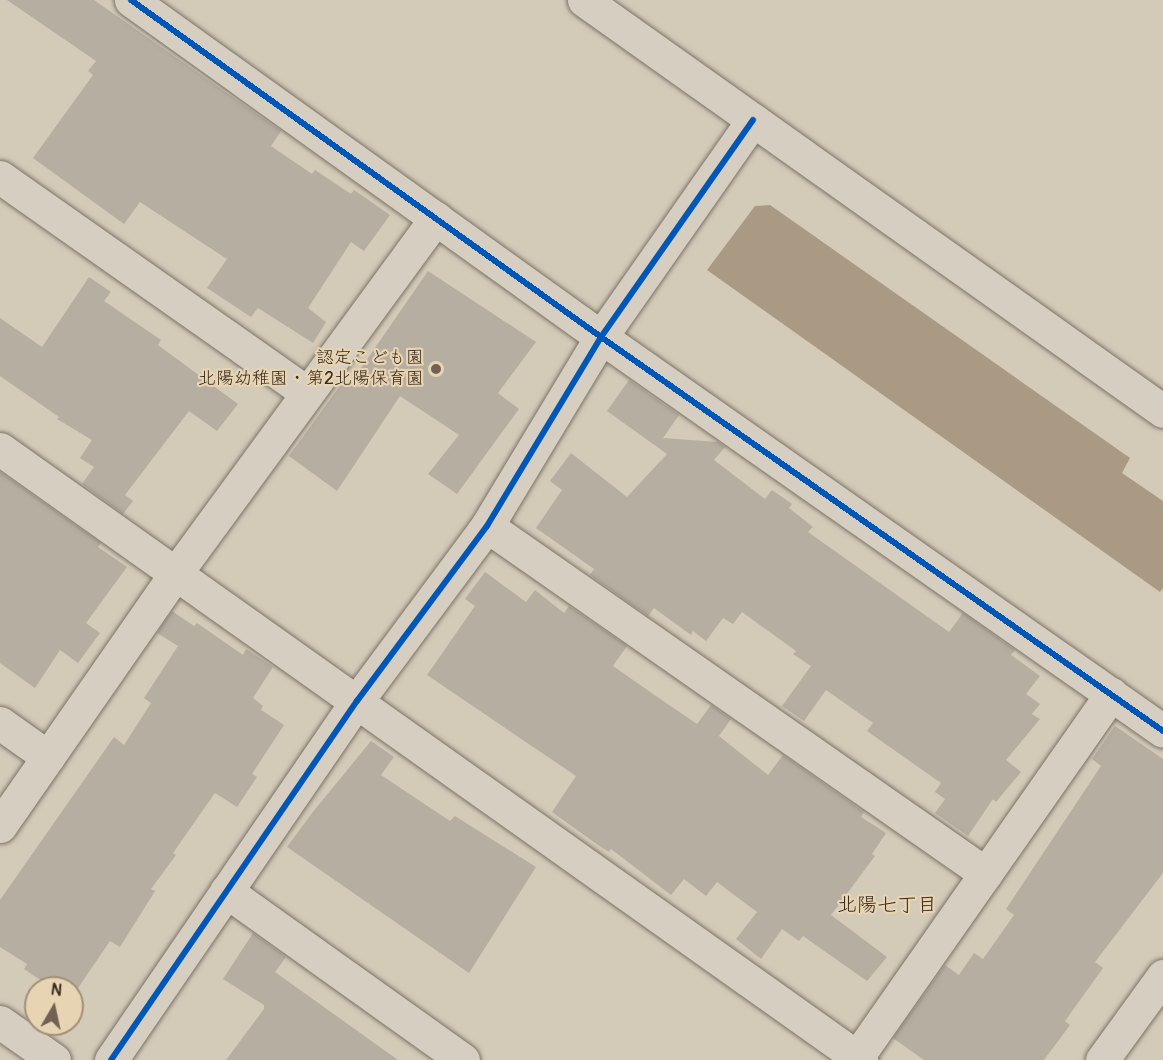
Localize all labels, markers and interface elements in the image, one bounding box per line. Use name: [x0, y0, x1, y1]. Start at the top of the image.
place label: 認定こども園 北陽幼稚園・第2北陽保育園: [198, 348, 424, 391]
marker: 認定こども園 北陽幼稚園・第2北陽保育園: [429, 362, 443, 376]
district label: 北陽七丁目: [837, 892, 937, 916]
north arrow: [24, 976, 84, 1036]
text: N: [50, 979, 63, 1001]

